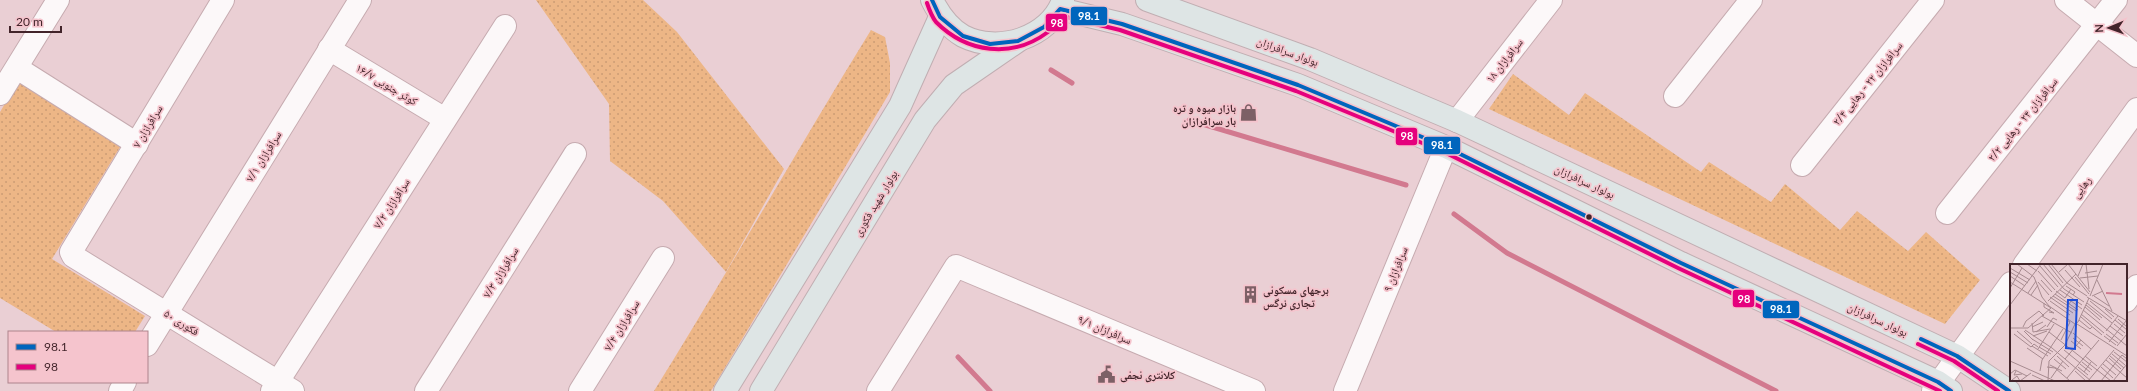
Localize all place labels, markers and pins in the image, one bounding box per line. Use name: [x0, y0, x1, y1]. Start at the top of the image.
place label: بازار میوه و تره بار سرافرازان: [1173, 101, 1236, 129]
shop icon: بازار میوه و تره بار سرافرازان: [1239, 103, 1259, 123]
unlabelled marker: [1584, 212, 1594, 222]
place label: برجهای مسکونی تجاری نرگس: [1263, 283, 1329, 311]
building icon: برجهای مسکونی تجاری نرگس: [1240, 285, 1260, 305]
public building icon: کلانتری نجفی: [1097, 364, 1117, 384]
place label: کلانتری نجفی: [1120, 368, 1175, 383]

